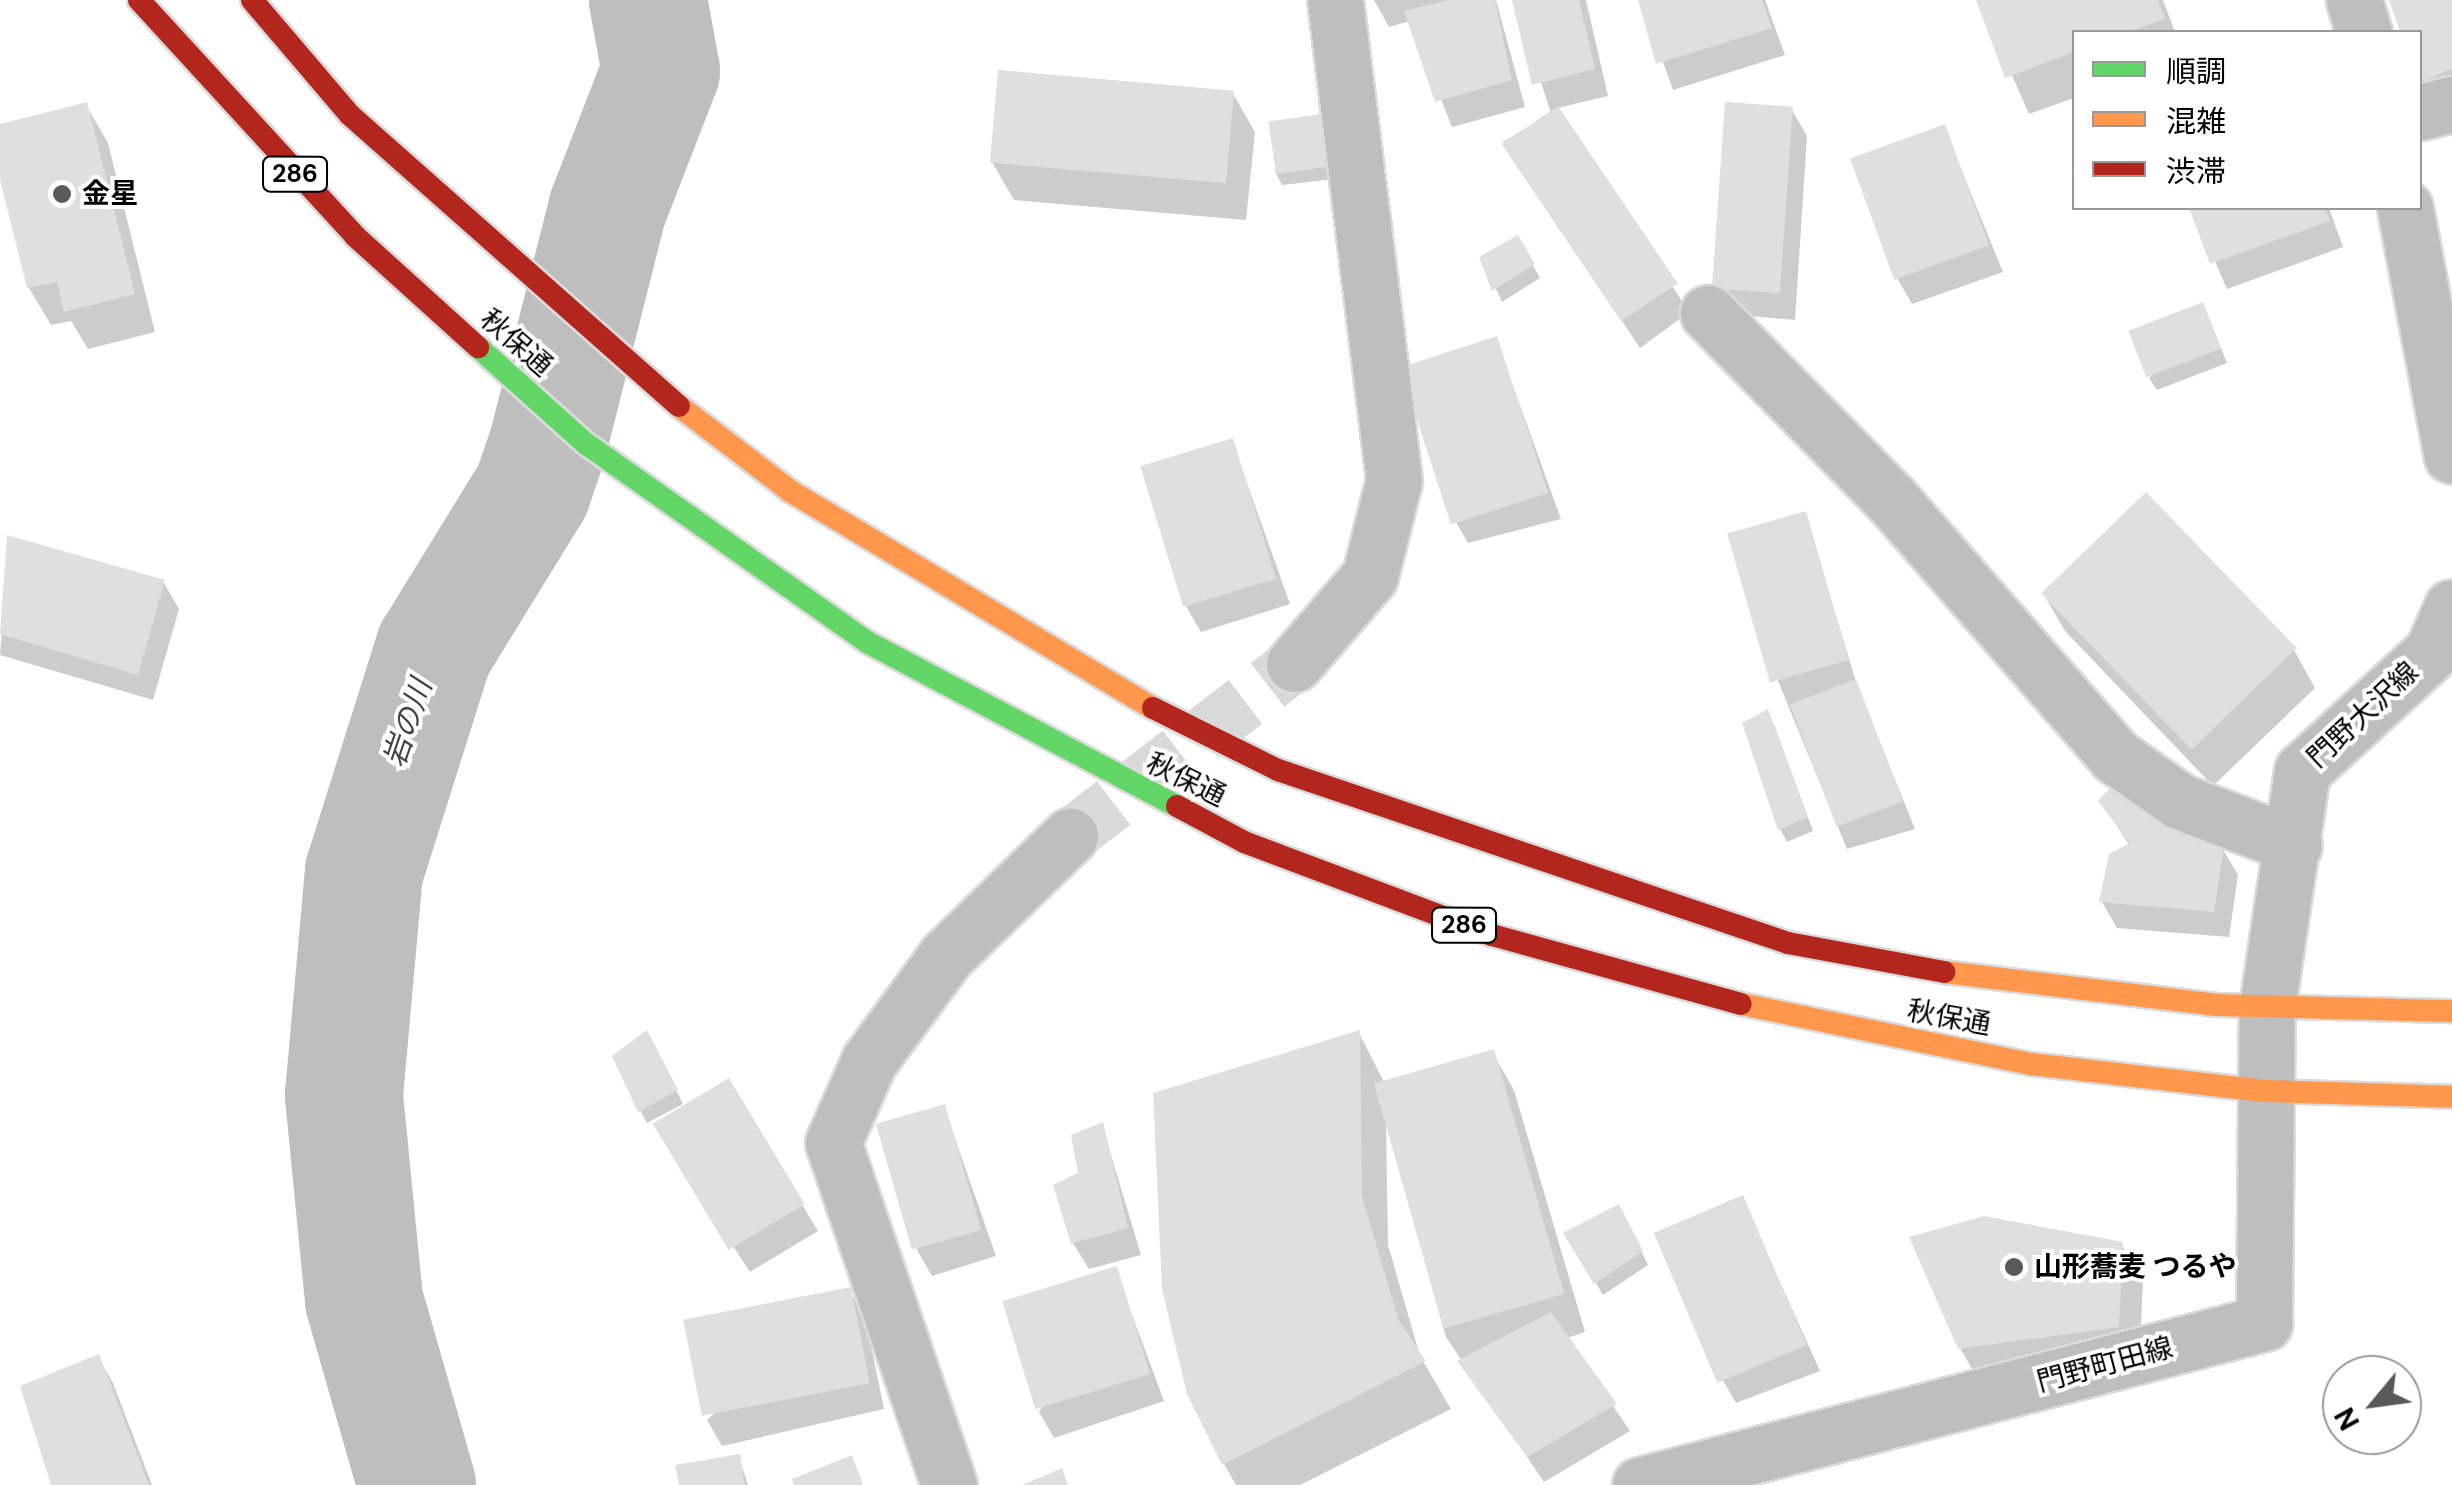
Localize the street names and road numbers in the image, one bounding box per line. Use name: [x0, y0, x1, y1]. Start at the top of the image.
road number: 286: [260, 154, 330, 194]
street label: 秋保通: [473, 303, 559, 383]
street label: 門野大沢線: [2300, 655, 2426, 775]
street label: 秋保通: [1141, 746, 1231, 814]
road number: 286: [1429, 905, 1499, 945]
street label: 秋保通: [1905, 994, 1993, 1042]
street label: 門野町田線: [2033, 1331, 2177, 1399]

